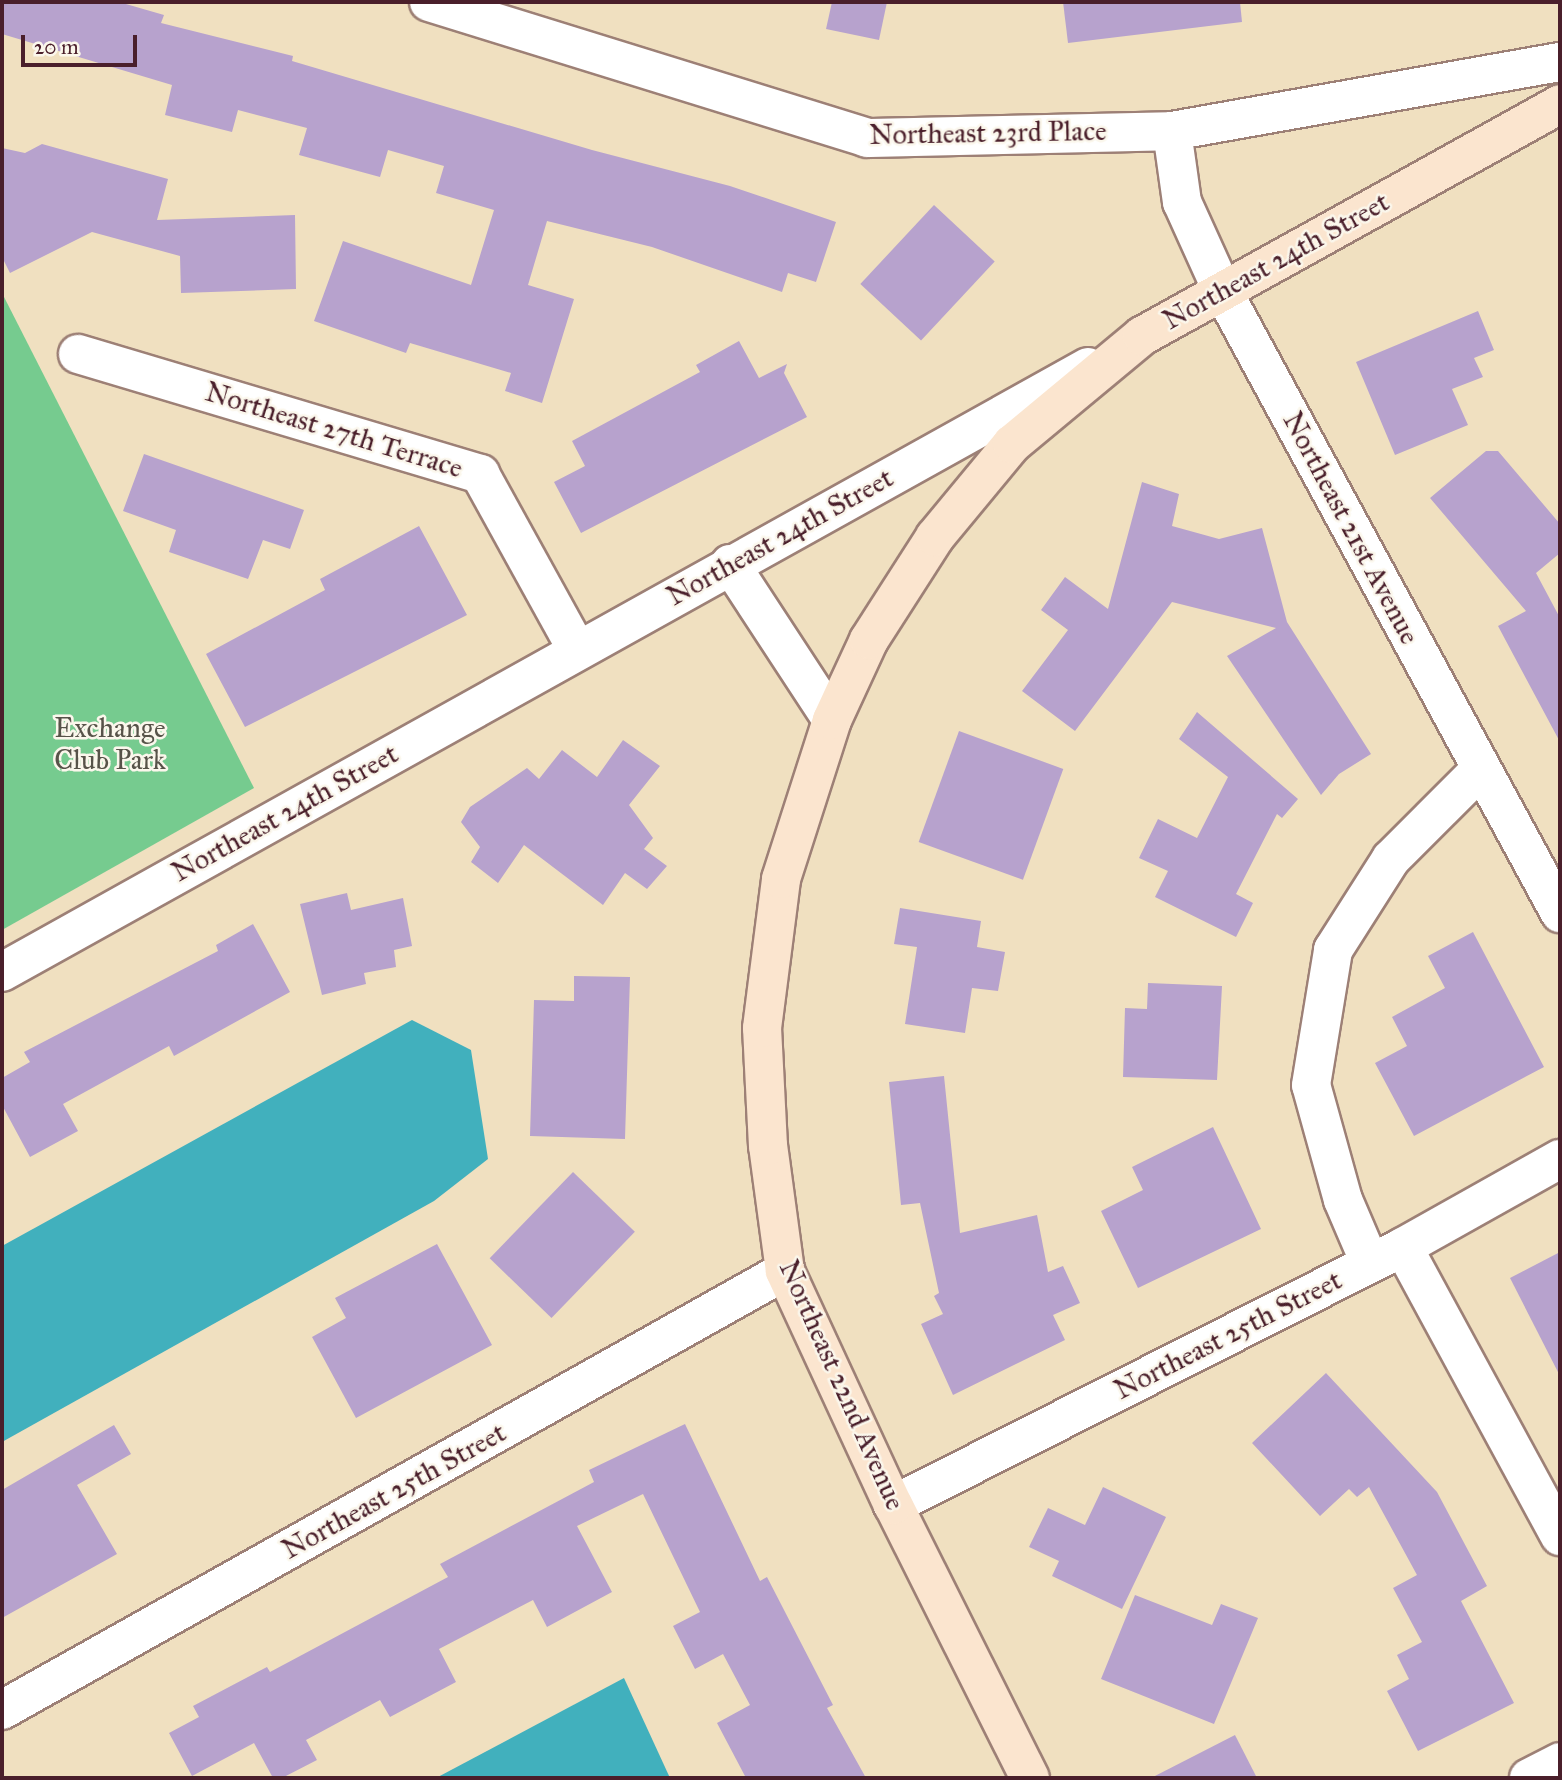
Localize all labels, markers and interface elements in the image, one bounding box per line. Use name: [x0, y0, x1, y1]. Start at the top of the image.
scale bar: [24, 21, 140, 65]
text: 20 m: [34, 34, 79, 60]
street label: Northeast 23rd Place: [869, 114, 1107, 152]
street label: Northeast 24th Street: [1157, 185, 1395, 337]
street label: Northeast 27th Terrace: [201, 375, 467, 485]
street label: Northeast 21st Avenue: [1276, 406, 1426, 650]
street label: Northeast 24th Street: [661, 461, 899, 613]
park label: Exchange Club Park: [54, 711, 166, 777]
street label: Northeast 24th Street: [166, 737, 404, 889]
street label: Northeast 22nd Avenue: [772, 1255, 912, 1515]
street label: Northeast 25th Street: [1109, 1263, 1347, 1407]
street label: Northeast 25th Street: [276, 1416, 512, 1566]

